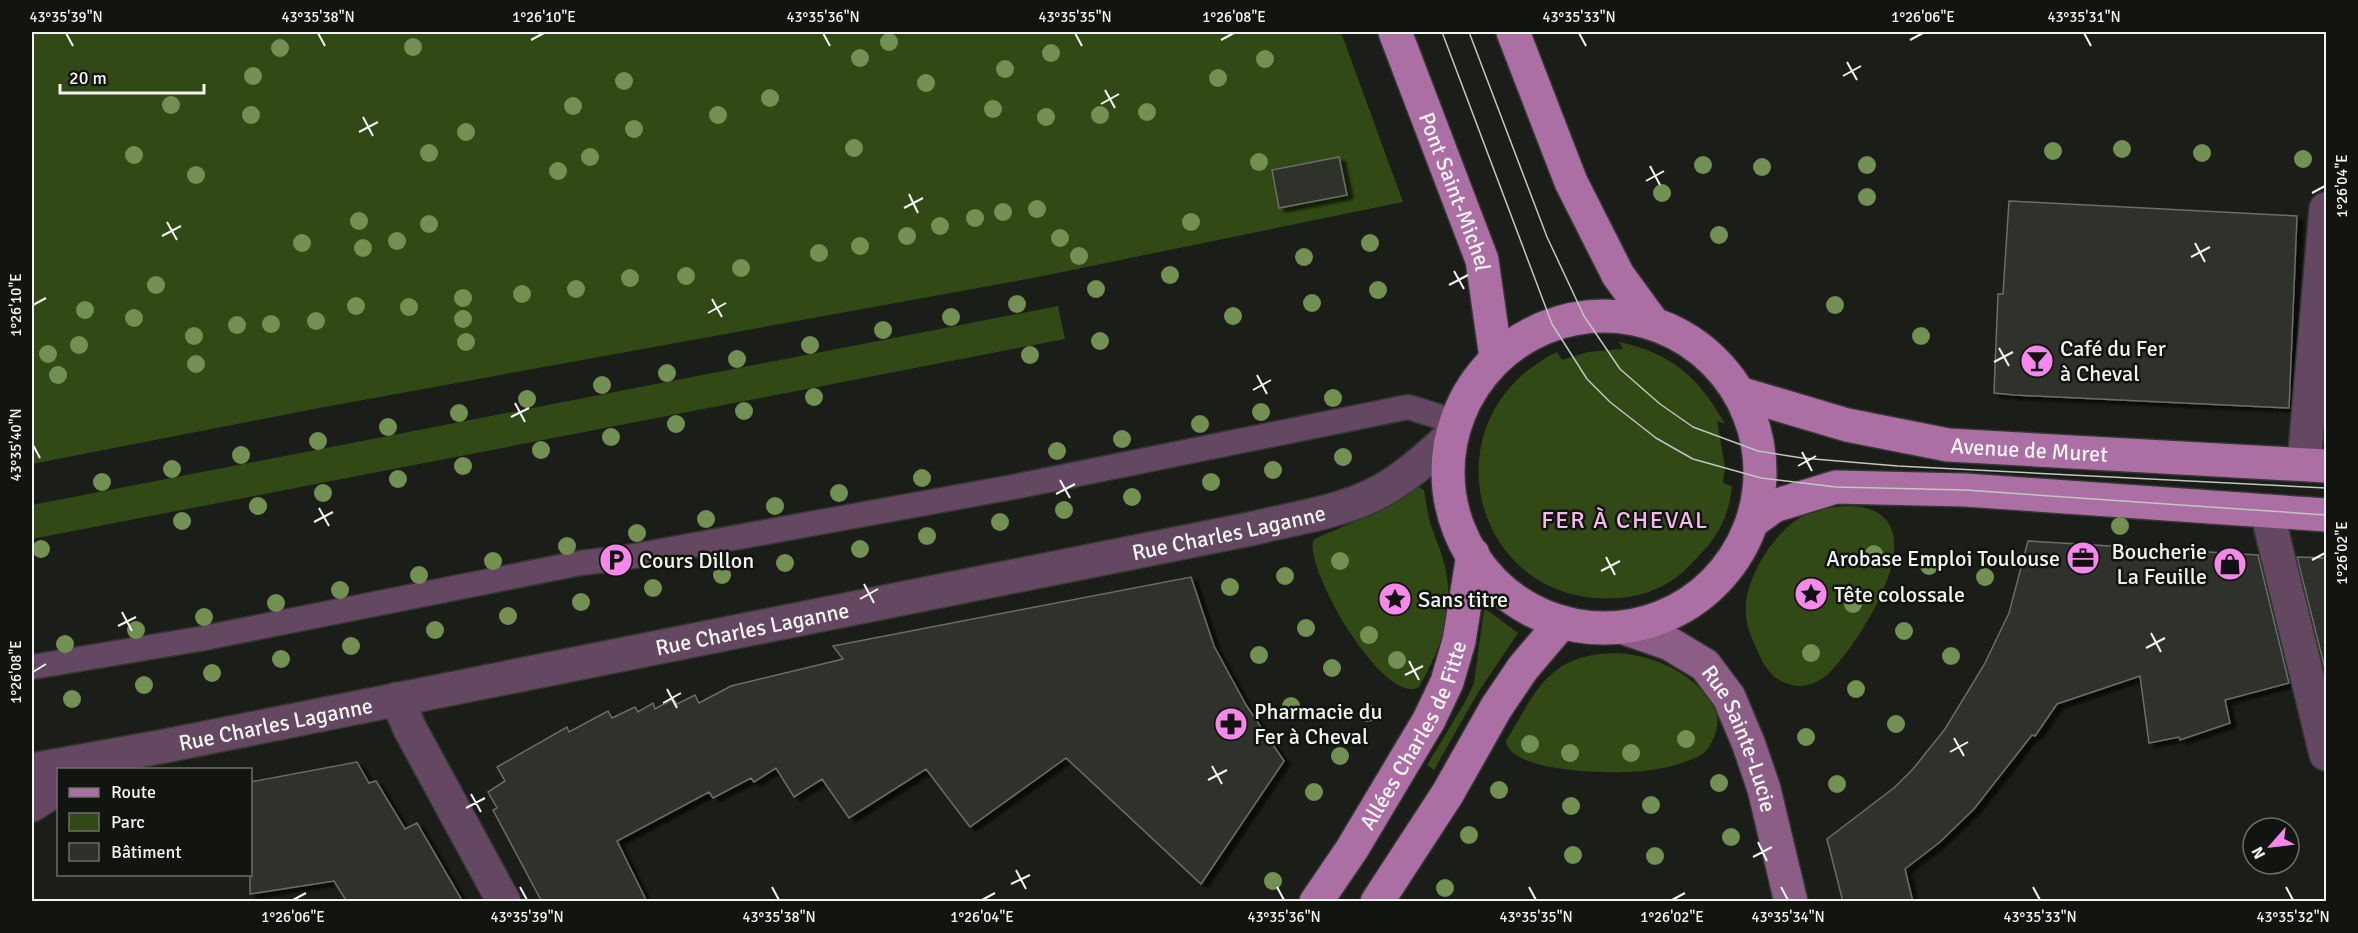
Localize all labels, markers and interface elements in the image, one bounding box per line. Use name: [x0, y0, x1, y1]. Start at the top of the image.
text: 43°35'39"N: [29, 8, 103, 26]
text: 43°35'38"N: [281, 8, 355, 26]
text: 1°26'10"E: [512, 8, 576, 26]
text: 43°35'36"N: [786, 8, 860, 26]
text: 43°35'35"N: [1038, 8, 1112, 26]
text: 1°26'08"E: [1202, 8, 1266, 26]
text: 43°35'33"N: [1542, 8, 1616, 26]
text: 1°26'06"E: [1891, 8, 1955, 26]
text: 43°35'31"N: [2047, 8, 2121, 26]
scale bar: [60, 57, 204, 95]
text: 20 m: [69, 67, 107, 89]
street label: Pont Saint-Michel: [1413, 108, 1497, 273]
text: 1°26'04"E: [2333, 154, 2351, 218]
text: 1°26'10"E: [7, 273, 25, 337]
place label: Café du Fer à Cheval: [2060, 335, 2166, 387]
bar icon: Café du Fer à Cheval: [2019, 343, 2055, 379]
text: 43°35'40"N: [7, 408, 25, 482]
street label: Avenue de Muret: [1950, 432, 2109, 467]
street label: Rue Charles Laganne: [1130, 499, 1328, 566]
district label: FER À CHEVAL: [1541, 505, 1709, 535]
text: 1°26'02"E: [2333, 521, 2351, 585]
place label: Boucherie La Feuille: [2111, 538, 2207, 590]
office icon: Arobase Emploi Toulouse: [2065, 540, 2101, 576]
parking icon: Cours Dillon: [598, 542, 634, 578]
place label: Arobase Emploi Toulouse: [1826, 545, 2060, 572]
shop icon: Boucherie La Feuille: [2212, 546, 2248, 582]
place label: Cours Dillon: [639, 547, 754, 574]
place icon: Tête colossale: [1793, 576, 1829, 612]
place icon: Sans titre: [1377, 581, 1413, 617]
place label: Tête colossale: [1834, 581, 1965, 608]
place label: Sans titre: [1418, 586, 1508, 613]
street label: Rue Charles Laganne: [653, 596, 851, 661]
street label: Allées Charles de Fitte: [1353, 637, 1472, 834]
text: 1°26'08"E: [7, 640, 25, 704]
street label: Rue Sainte-Lucie: [1696, 659, 1783, 815]
street label: Rue Charles Laganne: [176, 691, 375, 756]
place label: Pharmacie du Fer à Cheval: [1254, 698, 1382, 750]
pharmacy icon: Pharmacie du Fer à Cheval: [1213, 706, 1249, 742]
legend: [57, 768, 252, 876]
text: Route: [111, 781, 156, 803]
text: Parc: [111, 811, 145, 833]
north arrow: [2241, 816, 2301, 876]
text: Bâtiment: [111, 841, 182, 863]
text: N: [2247, 843, 2270, 862]
text: 1°26'06"E: [261, 908, 325, 926]
text: 43°35'39"N: [490, 908, 564, 926]
text: 43°35'38"N: [742, 908, 816, 926]
text: 1°26'04"E: [950, 908, 1014, 926]
text: 43°35'36"N: [1247, 908, 1321, 926]
text: 43°35'35"N: [1499, 908, 1573, 926]
text: 1°26'02"E: [1640, 908, 1704, 926]
text: 43°35'34"N: [1751, 908, 1825, 926]
text: 43°35'33"N: [2003, 908, 2077, 926]
text: 43°35'32"N: [2256, 908, 2330, 926]

